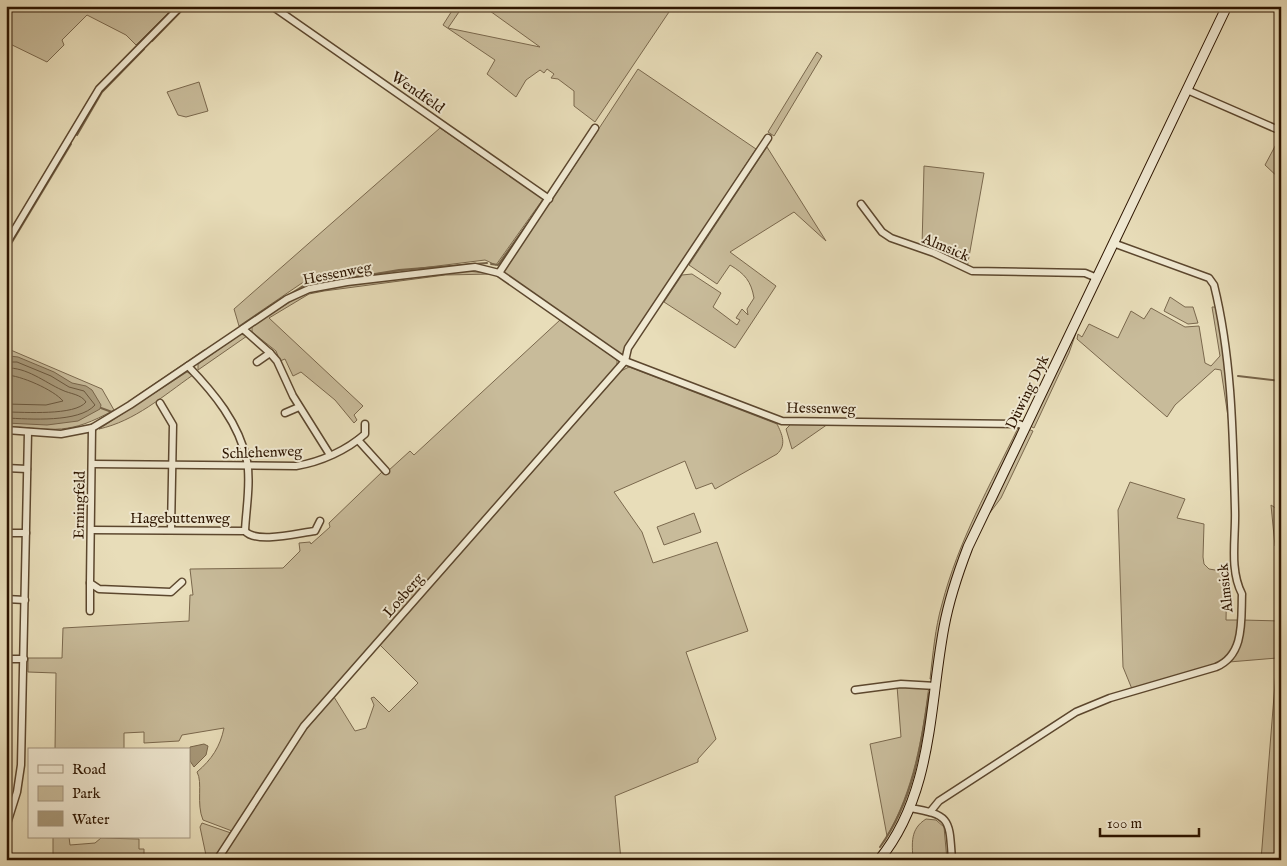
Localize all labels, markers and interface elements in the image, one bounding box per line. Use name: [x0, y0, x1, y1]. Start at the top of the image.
street label: Wendfeld: [387, 67, 449, 118]
street label: Almsick: [918, 229, 973, 266]
street label: Hessenweg: [301, 257, 374, 289]
street label: Düwing Dyk: [1001, 351, 1054, 432]
street label: Hessenweg: [786, 398, 857, 419]
street label: Schlehenweg: [221, 442, 303, 463]
street label: Erningfeld: [69, 470, 90, 539]
street label: Hagebuttenweg: [130, 509, 231, 528]
street label: Almsick: [1213, 561, 1238, 615]
street label: Losberg: [379, 569, 428, 621]
legend: [28, 748, 190, 838]
text: Road: [72, 760, 107, 779]
text: Park: [72, 784, 102, 803]
scale bar: [1100, 806, 1198, 838]
text: Water: [72, 810, 110, 829]
text: 100 m: [1107, 814, 1143, 833]

